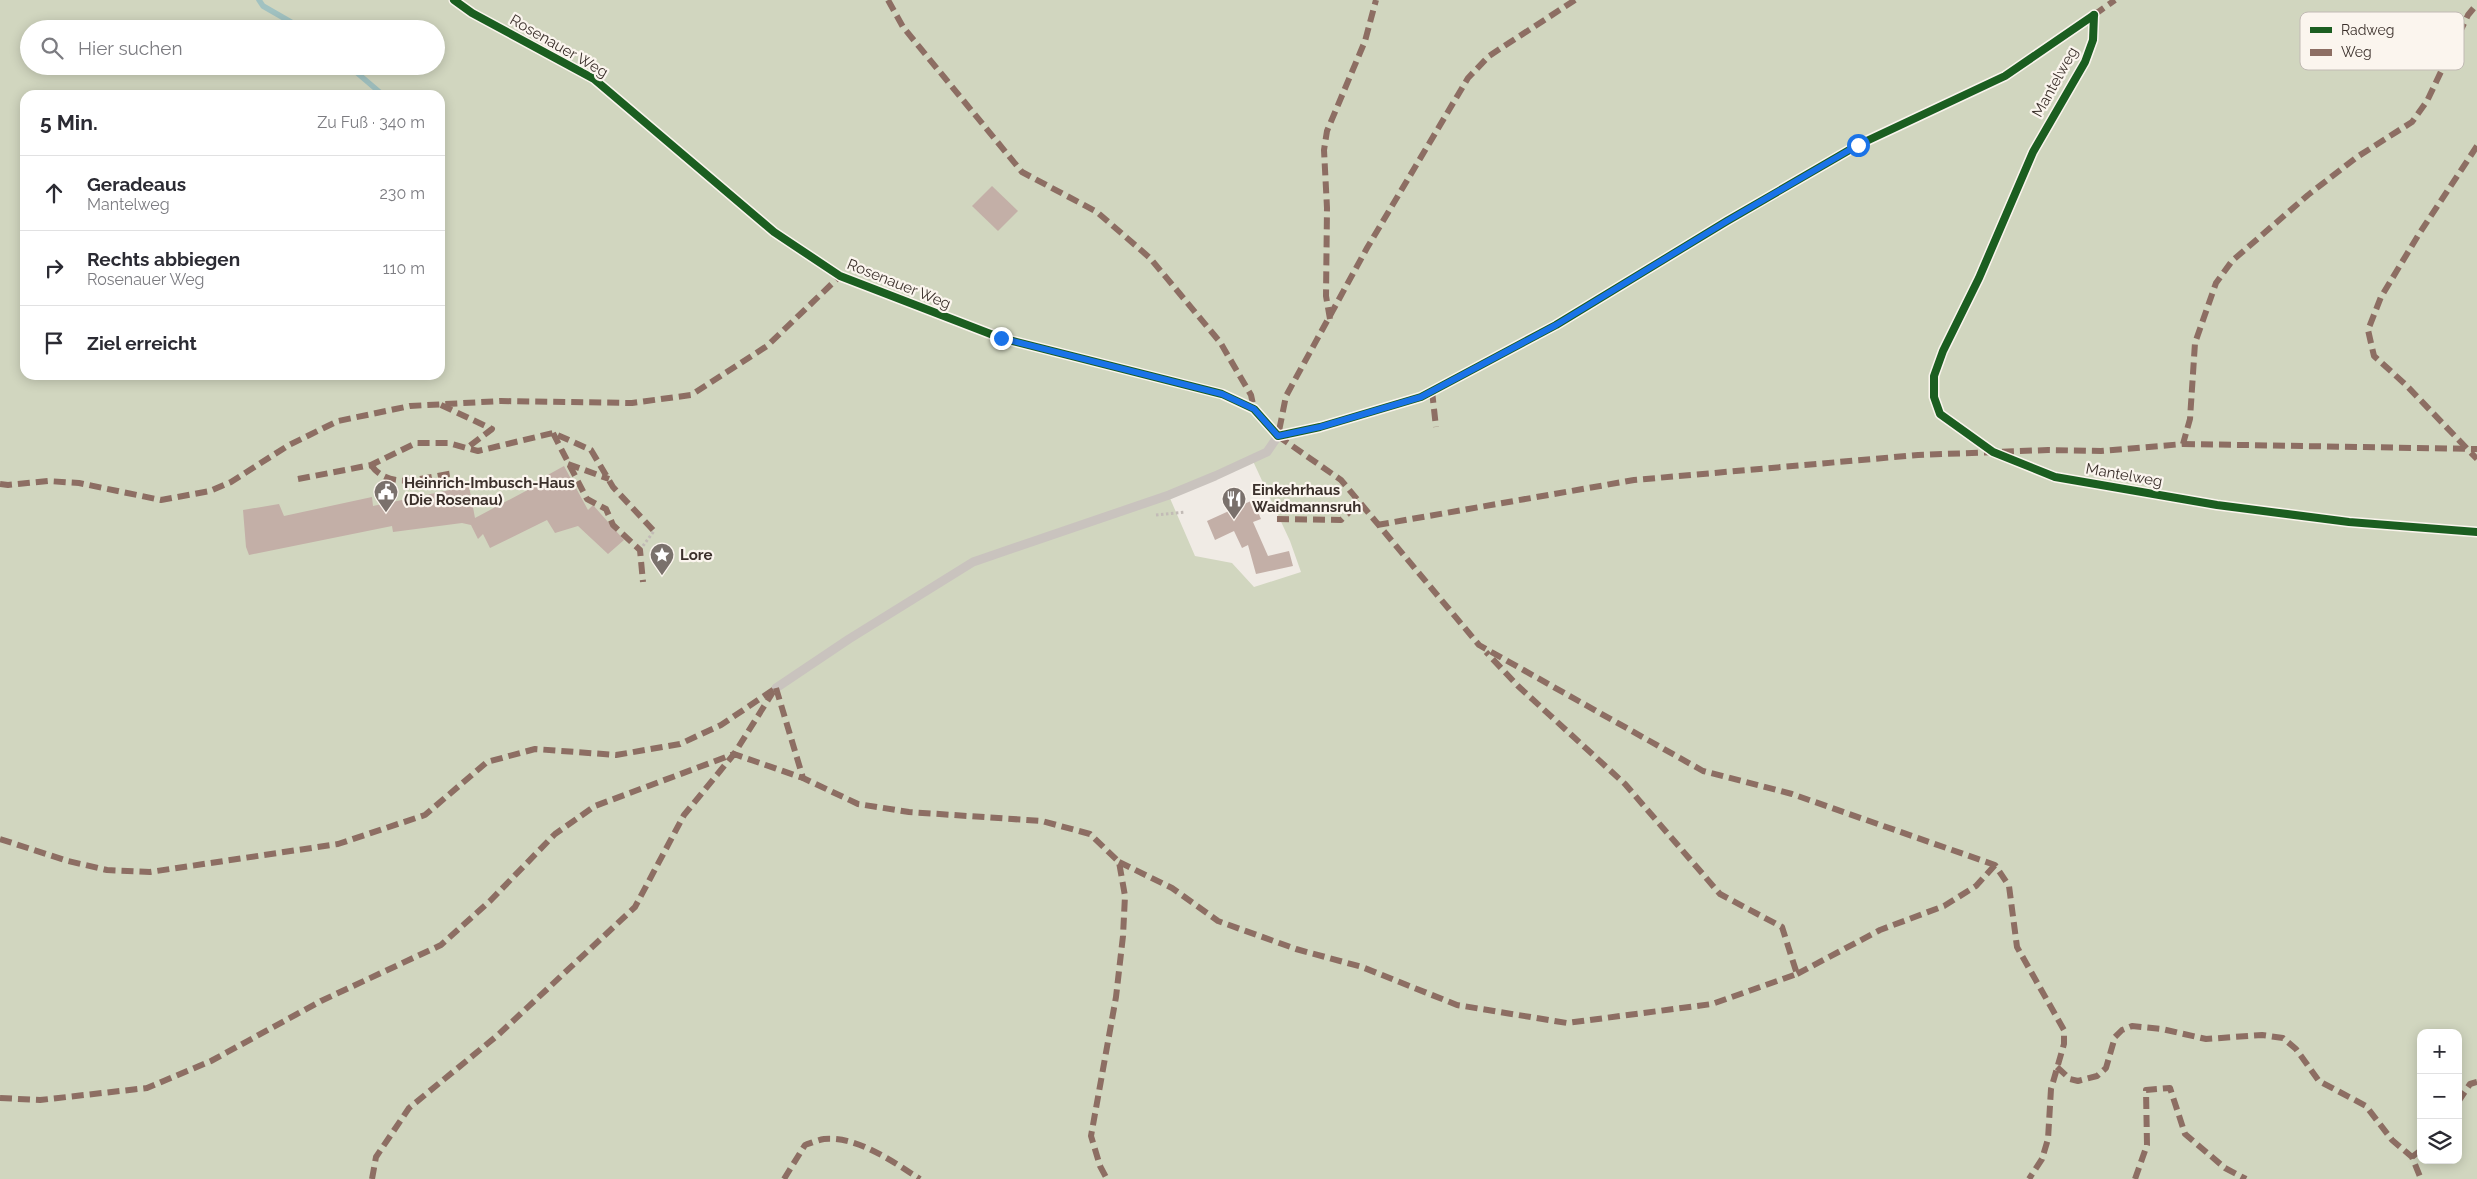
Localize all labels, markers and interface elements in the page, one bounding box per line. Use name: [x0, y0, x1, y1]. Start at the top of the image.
street label: Rosenauer Weg: [507, 11, 611, 81]
legend: [2300, 12, 2464, 70]
search box: [20, 20, 445, 75]
text: Radweg: [2341, 22, 2394, 38]
icon: search: [38, 34, 66, 62]
text: Hier suchen: [78, 37, 183, 59]
street label: Mantelweg: [2028, 44, 2082, 120]
text: Weg: [2341, 44, 2372, 60]
text: 5 Min.: [40, 110, 98, 135]
text: Zu Fuß · 340 m: [317, 113, 425, 132]
route start: [1847, 134, 1870, 157]
text: Geradeaus: [87, 173, 186, 195]
icon: ahead: [40, 179, 68, 207]
text: 230 m: [380, 184, 425, 203]
text: Mantelweg: [87, 195, 170, 214]
text: Rechts abbiegen: [87, 248, 240, 270]
icon: right: [40, 254, 68, 282]
street label: Rosenauer Weg: [845, 255, 953, 313]
text: 110 m: [383, 259, 425, 278]
text: Rosenauer Weg: [87, 270, 205, 289]
route end: [990, 327, 1013, 350]
icon: arrive: [40, 329, 68, 357]
text: Ziel erreicht: [87, 332, 197, 354]
street label: Mantelweg: [2084, 459, 2164, 491]
place label: Heinrich-Imbusch-Haus (Die Rosenau): [404, 474, 575, 509]
public building icon: Heinrich-Imbusch-Haus (Die Rosenau): [373, 479, 399, 513]
place label: Einkehrhaus Waidmannsruh: [1252, 481, 1361, 516]
restaurant icon: Einkehrhaus Waidmannsruh: [1221, 486, 1247, 520]
place icon: Lore: [649, 542, 675, 576]
place label: Lore: [680, 546, 712, 564]
map controls: [2417, 1029, 2462, 1164]
button: +: [2417, 1029, 2462, 1074]
button: −: [2417, 1074, 2462, 1119]
button: layers: [2417, 1119, 2462, 1164]

